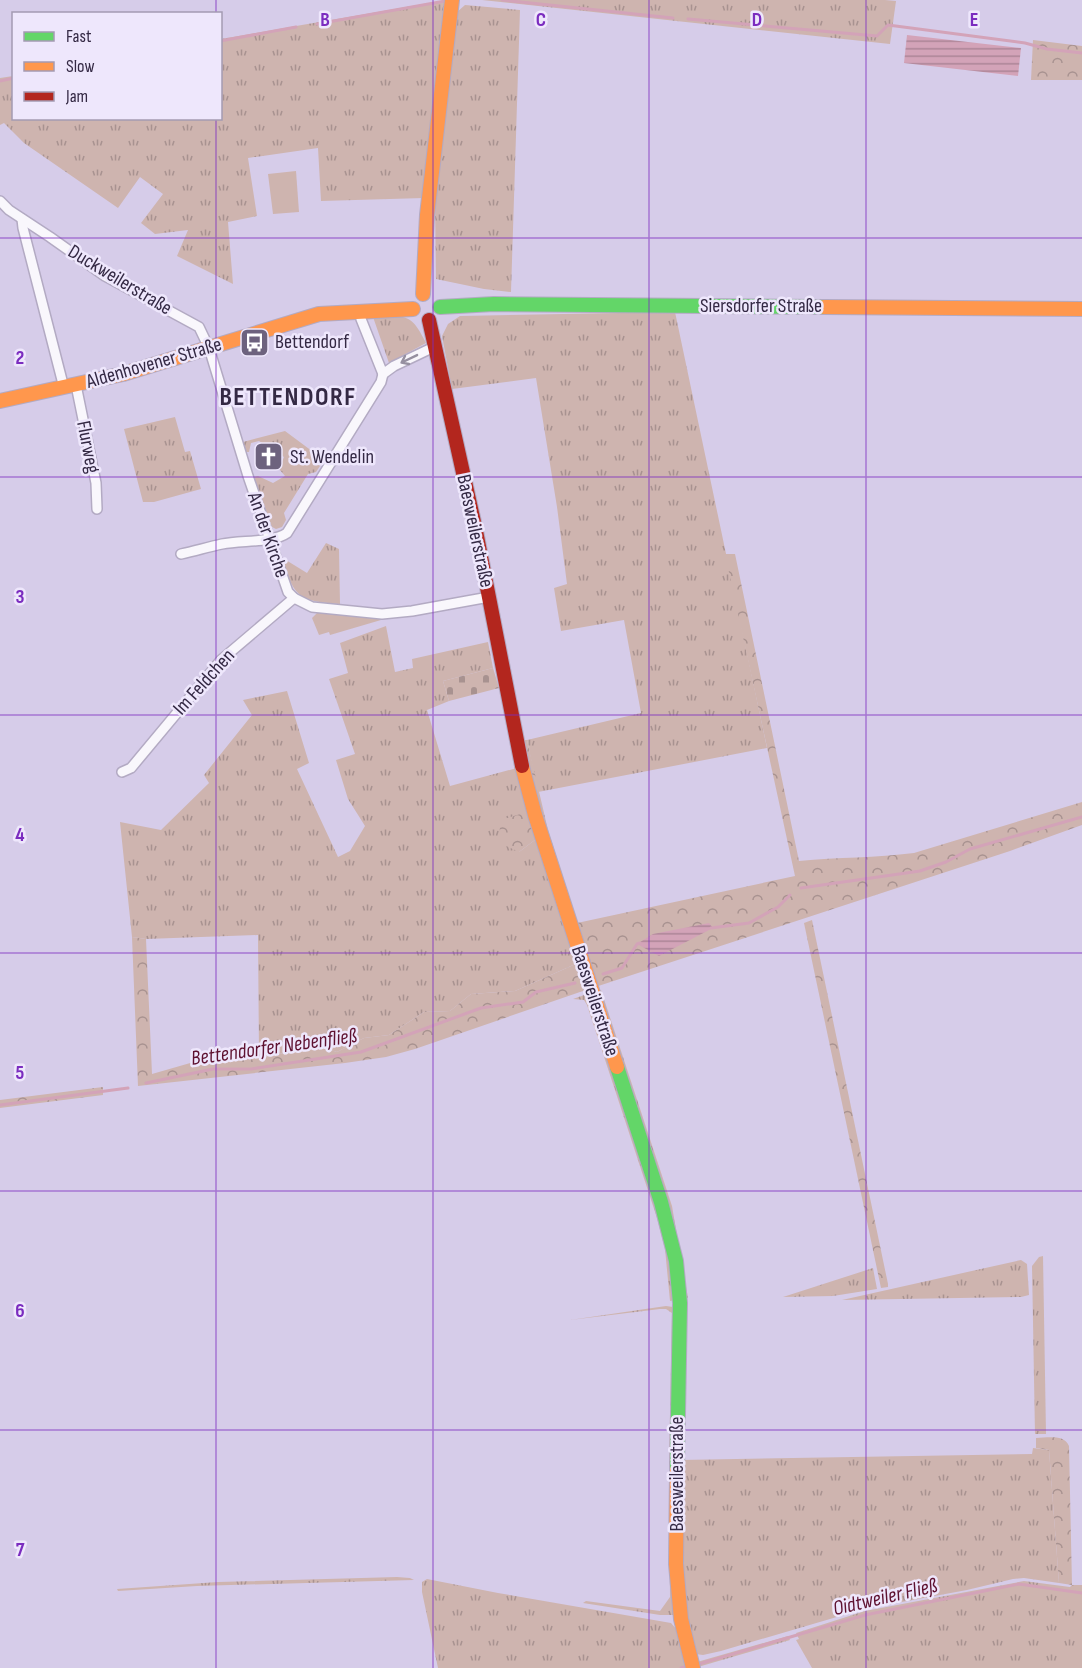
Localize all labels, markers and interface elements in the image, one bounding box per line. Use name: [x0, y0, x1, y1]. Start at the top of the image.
text: B: [320, 8, 330, 32]
text: C: [536, 8, 546, 32]
text: D: [752, 8, 762, 32]
text: E: [970, 8, 978, 32]
legend: [12, 12, 222, 120]
text: Fast: [66, 26, 92, 47]
text: Slow: [66, 56, 95, 77]
text: Jam: [65, 86, 88, 107]
street label: Duckweilerstraße: [64, 240, 176, 320]
street label: Siersdorfer Straße: [700, 294, 822, 318]
bus stop icon: Bettendorf: [238, 326, 270, 358]
place label: Bettendorf: [275, 330, 349, 354]
street label: Aldenhovener Straße: [83, 332, 224, 394]
text: 2: [16, 346, 24, 370]
one-way arrow: [400, 354, 418, 366]
district label: BETTENDORF: [219, 382, 357, 413]
street label: Flurweg: [71, 419, 105, 475]
church icon: St. Wendelin: [253, 441, 285, 473]
place label: St. Wendelin: [290, 445, 374, 469]
street label: Baesweilerstraße: [451, 472, 499, 590]
street label: An der Kirche: [242, 488, 294, 581]
text: 3: [16, 585, 25, 609]
street label: Im Feldchen: [168, 644, 240, 720]
text: 4: [15, 823, 25, 847]
street label: Baesweilerstraße: [566, 943, 624, 1059]
water label: Bettendorfer Nebenfließ: [189, 1023, 359, 1071]
text: 5: [16, 1061, 25, 1085]
text: 6: [15, 1299, 25, 1323]
street label: Baesweilerstraße: [665, 1417, 689, 1531]
text: 7: [16, 1538, 25, 1562]
water label: Oidtweiler Fließ: [830, 1573, 940, 1621]

